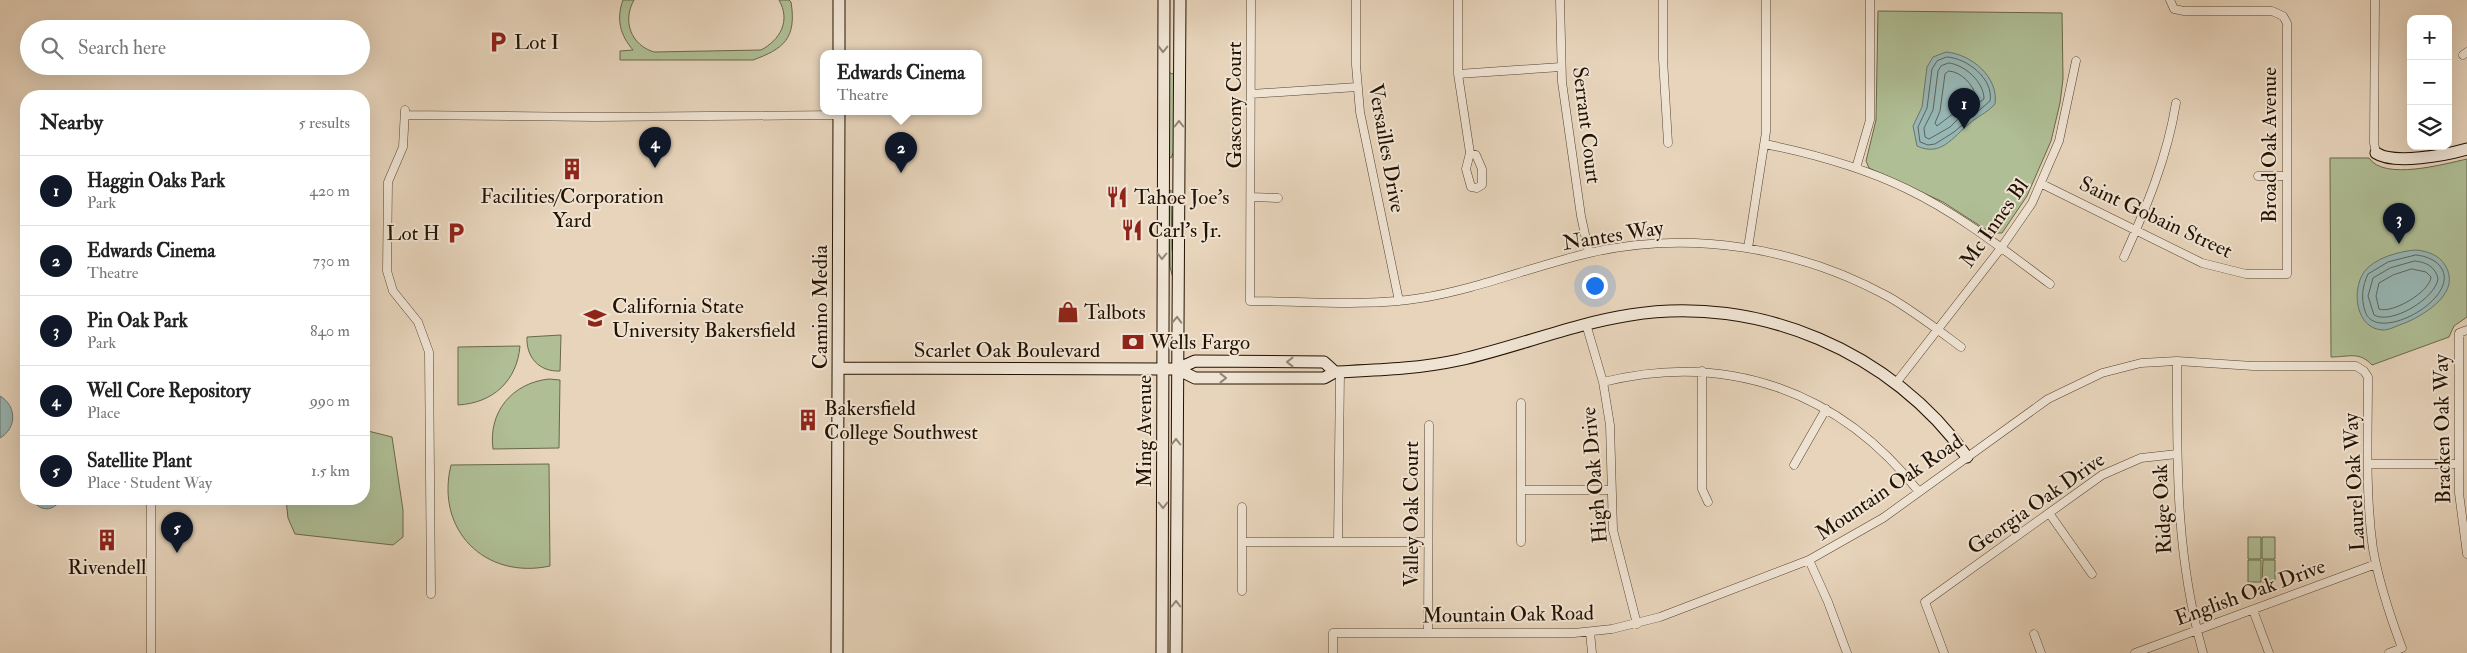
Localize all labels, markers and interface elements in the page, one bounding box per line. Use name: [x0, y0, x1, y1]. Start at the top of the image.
map controls: [2407, 15, 2452, 150]
button: +: [2407, 15, 2452, 60]
search box: [20, 20, 370, 75]
parking icon: Lot I: [485, 29, 511, 55]
place label: Lot I: [514, 29, 559, 56]
icon: search: [38, 34, 66, 62]
text: Search here: [78, 36, 166, 60]
street label: Gascony Court: [1221, 41, 1248, 169]
one-way arrow: [1158, 45, 1168, 53]
popup: [820, 50, 982, 115]
button: −: [2407, 60, 2452, 105]
text: Edwards Cinema: [837, 61, 965, 85]
street label: Serrant Court: [1566, 65, 1607, 185]
street label: Broad Oak Avenue: [2256, 67, 2283, 223]
street label: Versailles Drive: [1362, 82, 1411, 215]
text: Theatre: [837, 85, 888, 105]
pin: 1: [1948, 88, 1980, 129]
button: layers: [2407, 105, 2452, 150]
text: Nearby: [40, 109, 103, 136]
text: 5 results: [299, 113, 350, 133]
one-way arrow: [1174, 119, 1184, 127]
pin: 4: [639, 127, 671, 168]
pin: 2: [885, 132, 917, 173]
building icon: Facilities/Corporation Yard: [559, 156, 585, 182]
text: Haggin Oaks Park: [87, 169, 225, 193]
street label: Saint Gobain Street: [2075, 170, 2237, 265]
street label: Mc Innes Bl: [1954, 173, 2035, 273]
text: 1: [53, 181, 59, 201]
text: 420 m: [309, 181, 350, 201]
place label: Facilities/Corporation Yard: [480, 183, 664, 234]
restaurant icon: Tahoe Joe's: [1104, 184, 1130, 210]
place label: Tahoe Joe's: [1134, 184, 1229, 211]
text: Park: [87, 193, 116, 213]
pin: 3: [2383, 203, 2415, 244]
street label: Nantes Way: [1561, 214, 1666, 257]
restaurant icon: Carl's Jr.: [1119, 217, 1145, 243]
place label: Carl's Jr.: [1148, 217, 1221, 244]
place label: Lot H: [386, 220, 440, 247]
parking icon: Lot H: [443, 220, 469, 246]
text: Edwards Cinema: [87, 239, 215, 263]
street label: Camino Media: [807, 244, 834, 369]
text: 2: [52, 251, 60, 271]
text: 730 m: [313, 251, 350, 271]
one-way arrow: [1157, 252, 1167, 260]
text: Theatre: [87, 263, 138, 283]
your location: [1582, 273, 1608, 299]
place label: California State University Bakersfield: [612, 293, 797, 344]
shop icon: Talbots: [1055, 299, 1081, 325]
place label: Talbots: [1084, 299, 1146, 326]
school or university icon: California State University Bakersfield: [582, 305, 608, 331]
text: Pin Oak Park: [87, 309, 188, 333]
one-way arrow: [1172, 316, 1182, 324]
text: 3: [53, 321, 59, 341]
text: 840 m: [310, 321, 350, 341]
bank icon: Wells Fargo: [1120, 329, 1146, 355]
place label: Wells Fargo: [1149, 329, 1250, 356]
text: Park: [87, 333, 116, 353]
street label: Scarlet Oak Boulevard: [914, 337, 1101, 364]
street label: Bracken Oak Way: [2428, 353, 2457, 504]
one-way arrow: [1286, 357, 1294, 367]
one-way arrow: [1220, 373, 1227, 383]
street label: Ming Avenue: [1131, 375, 1158, 487]
text: Well Core Repository: [87, 379, 251, 403]
text: 4: [52, 391, 60, 411]
text: 990 m: [310, 391, 350, 411]
place label: Bakersfield College Southwest: [824, 395, 978, 446]
text: Place: [87, 403, 120, 423]
street label: High Oak Drive: [1575, 405, 1614, 544]
building icon: Bakersfield College Southwest: [795, 407, 821, 433]
street label: Laurel Oak Way: [2337, 411, 2372, 552]
street label: Mountain Oak Road: [1810, 428, 1969, 547]
one-way arrow: [1171, 438, 1181, 446]
street label: Valley Oak Court: [1398, 441, 1425, 587]
street label: Georgia Oak Drive: [1962, 446, 2110, 561]
text: Satellite Plant: [87, 449, 192, 473]
text: 5: [52, 461, 60, 481]
text: 1.5 km: [311, 461, 350, 481]
street label: Ridge Oak: [2147, 463, 2178, 555]
text: Place · Student Way: [87, 473, 212, 493]
one-way arrow: [1157, 501, 1168, 509]
pin: 5: [161, 512, 193, 553]
building icon: Rivendell: [94, 527, 120, 553]
street label: English Oak Drive: [2171, 553, 2329, 632]
place label: Rivendell: [68, 554, 147, 581]
street label: Mountain Oak Road: [1422, 599, 1595, 629]
one-way arrow: [1171, 600, 1181, 608]

